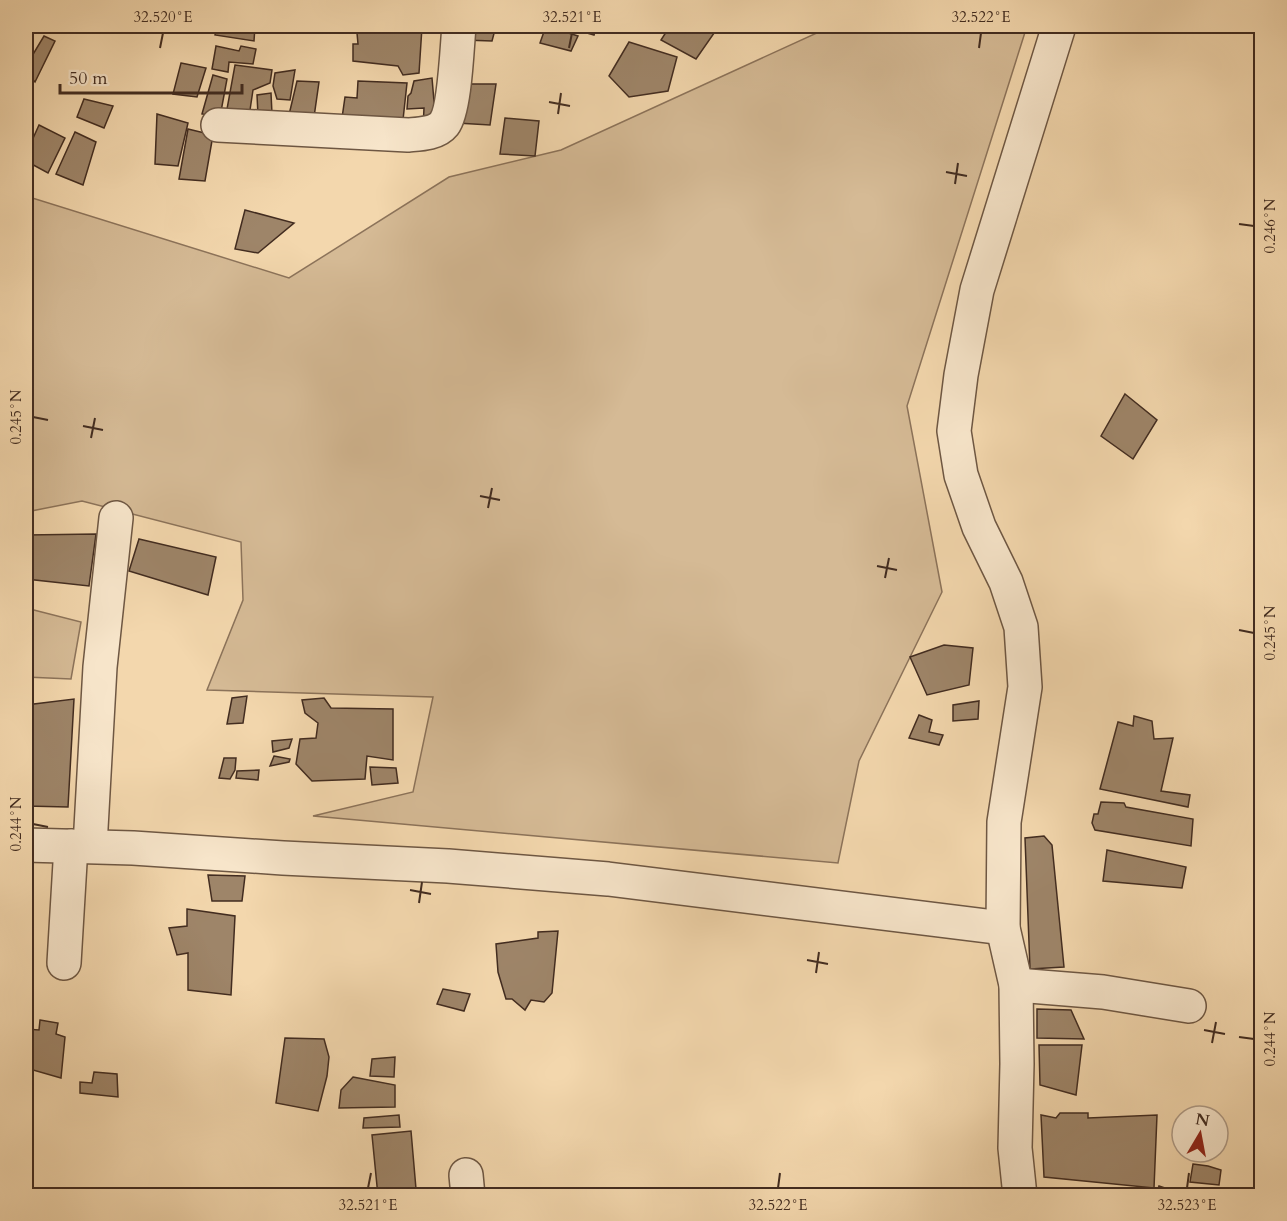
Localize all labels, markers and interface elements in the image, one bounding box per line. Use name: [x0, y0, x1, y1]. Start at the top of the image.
text: 32.520°E: [133, 7, 193, 27]
text: 32.521°E: [542, 7, 602, 27]
text: 32.522°E: [951, 7, 1011, 27]
scale bar: [60, 57, 242, 95]
text: 50 m: [69, 66, 108, 91]
text: 0.246°N: [1260, 198, 1280, 254]
text: 0.245°N: [6, 389, 26, 445]
text: 0.245°N: [1260, 605, 1280, 661]
text: 0.244°N: [6, 796, 26, 852]
text: 0.244°N: [1260, 1011, 1280, 1067]
north arrow: [1170, 1104, 1230, 1164]
text: N: [1194, 1108, 1211, 1132]
text: 32.521°E: [338, 1195, 398, 1215]
text: 32.522°E: [748, 1195, 808, 1215]
text: 32.523°E: [1157, 1195, 1217, 1215]

